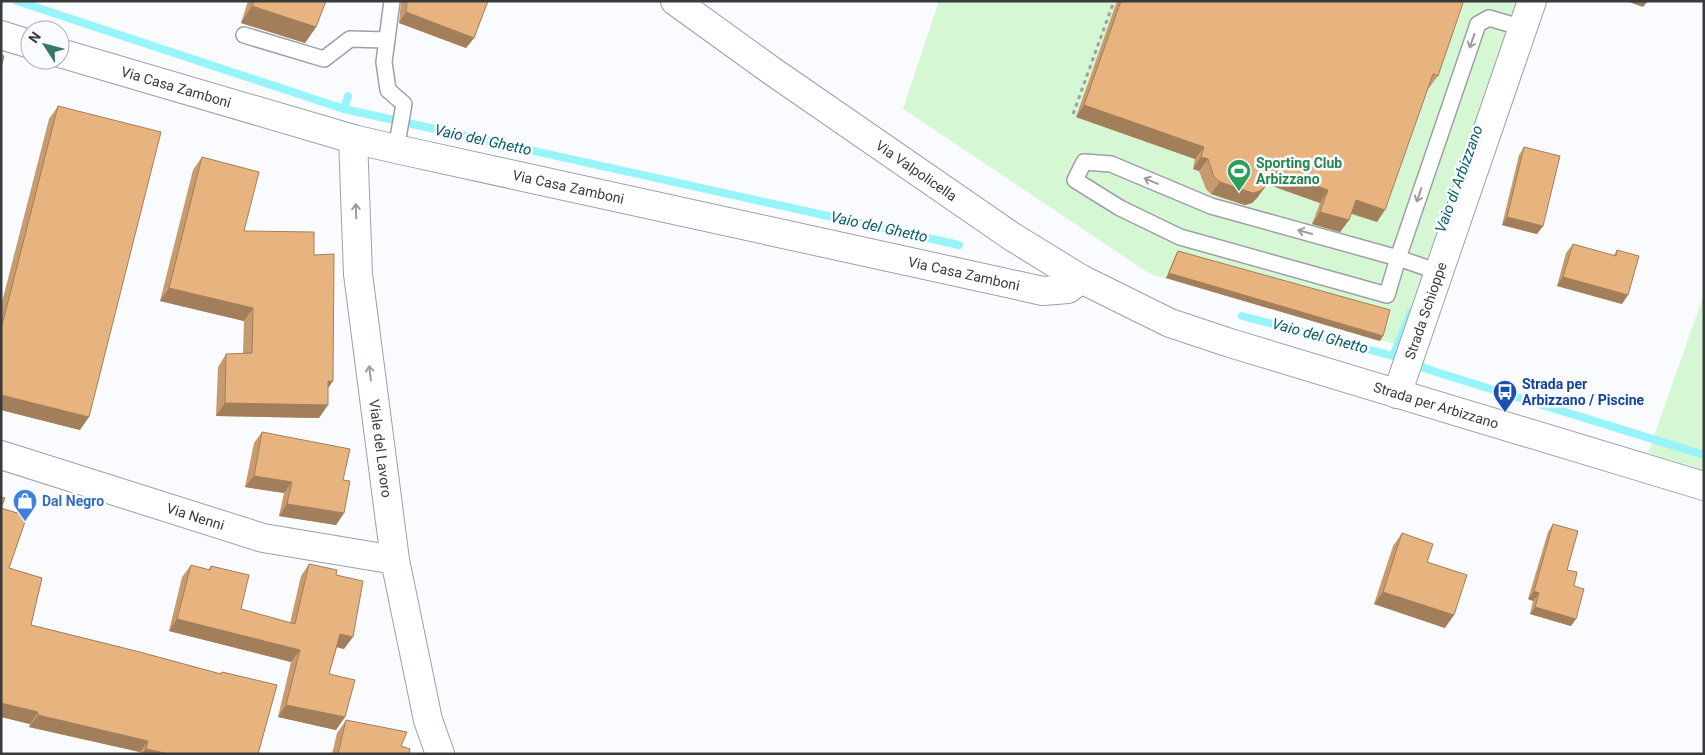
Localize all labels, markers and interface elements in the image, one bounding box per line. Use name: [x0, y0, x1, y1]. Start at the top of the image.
north arrow: [20, 20, 70, 70]
text: N: [25, 29, 44, 46]
one-way arrow: [1467, 33, 1476, 49]
street label: Via Casa Zamboni: [119, 63, 233, 111]
water label: Vaio del Ghetto: [433, 121, 533, 159]
water label: Vaio di Arbizzano: [1431, 123, 1487, 235]
street label: Via Valpolicella: [873, 137, 960, 204]
place label: Sporting Club Arbizzano: [1256, 155, 1342, 187]
sports icon: Sporting Club Arbizzano: [1226, 158, 1252, 192]
street label: Via Casa Zamboni: [511, 167, 626, 207]
one-way arrow: [1144, 176, 1159, 185]
one-way arrow: [1414, 187, 1424, 203]
one-way arrow: [351, 204, 360, 220]
water label: Vaio del Ghetto: [829, 208, 929, 246]
one-way arrow: [1298, 227, 1314, 237]
street label: Via Casa Zamboni: [907, 254, 1021, 294]
street label: Strada Schioppe: [1401, 260, 1450, 362]
water label: Vaio del Ghetto: [1270, 315, 1370, 357]
one-way arrow: [365, 365, 375, 381]
place label: Strada per Arbizzano / Piscine: [1522, 376, 1645, 408]
street label: Strada per Arbizzano: [1372, 379, 1501, 432]
bus stop icon: Strada per Arbizzano / Piscine: [1492, 379, 1518, 413]
street label: Viale del Lavoro: [366, 398, 395, 499]
shop icon: Dal Negro: [12, 488, 38, 522]
place label: Dal Negro: [42, 493, 104, 509]
street label: Via Nenni: [165, 500, 226, 533]

